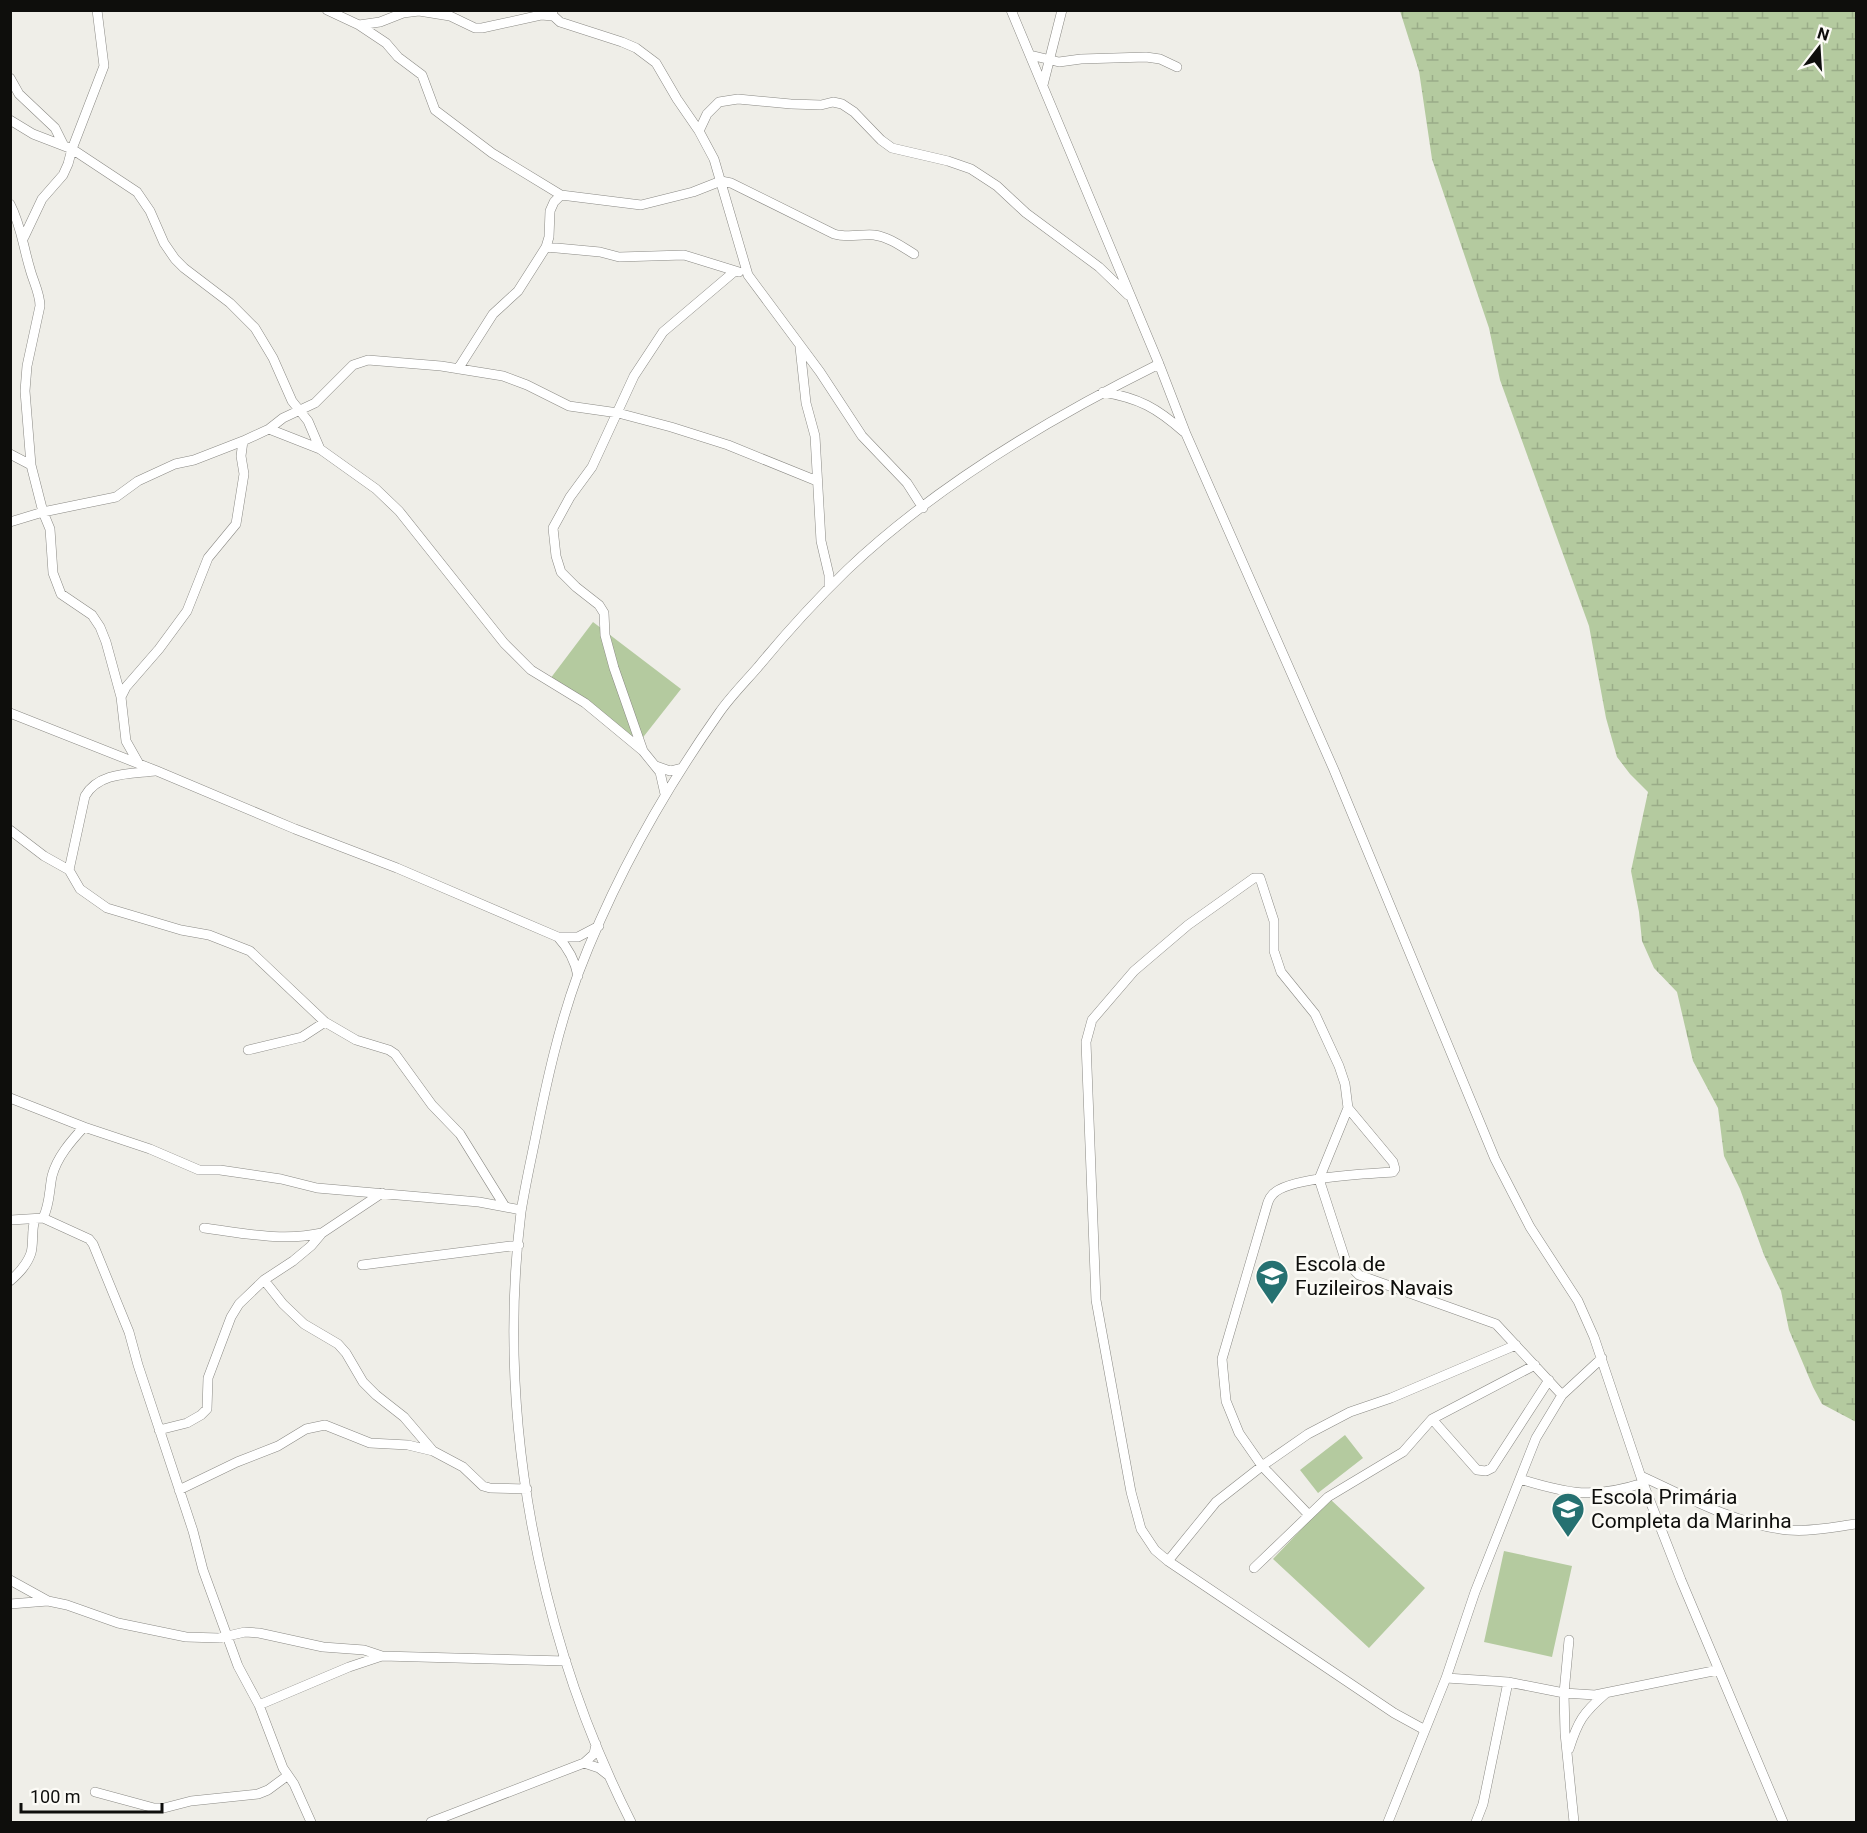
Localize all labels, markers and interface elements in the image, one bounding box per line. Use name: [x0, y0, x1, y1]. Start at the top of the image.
north arrow: [1789, 18, 1849, 78]
text: N: [1815, 23, 1831, 45]
place label: Escola de Fuzileiros Navais: [1295, 1252, 1453, 1300]
school or university icon: Escola de Fuzileiros Navais: [1254, 1258, 1290, 1305]
place label: Escola Primária Completa da Marinha: [1591, 1485, 1792, 1533]
school or university icon: Escola Primária Completa da Marinha: [1550, 1491, 1586, 1538]
scale bar: [21, 1776, 162, 1814]
text: 100 m: [30, 1786, 81, 1807]

